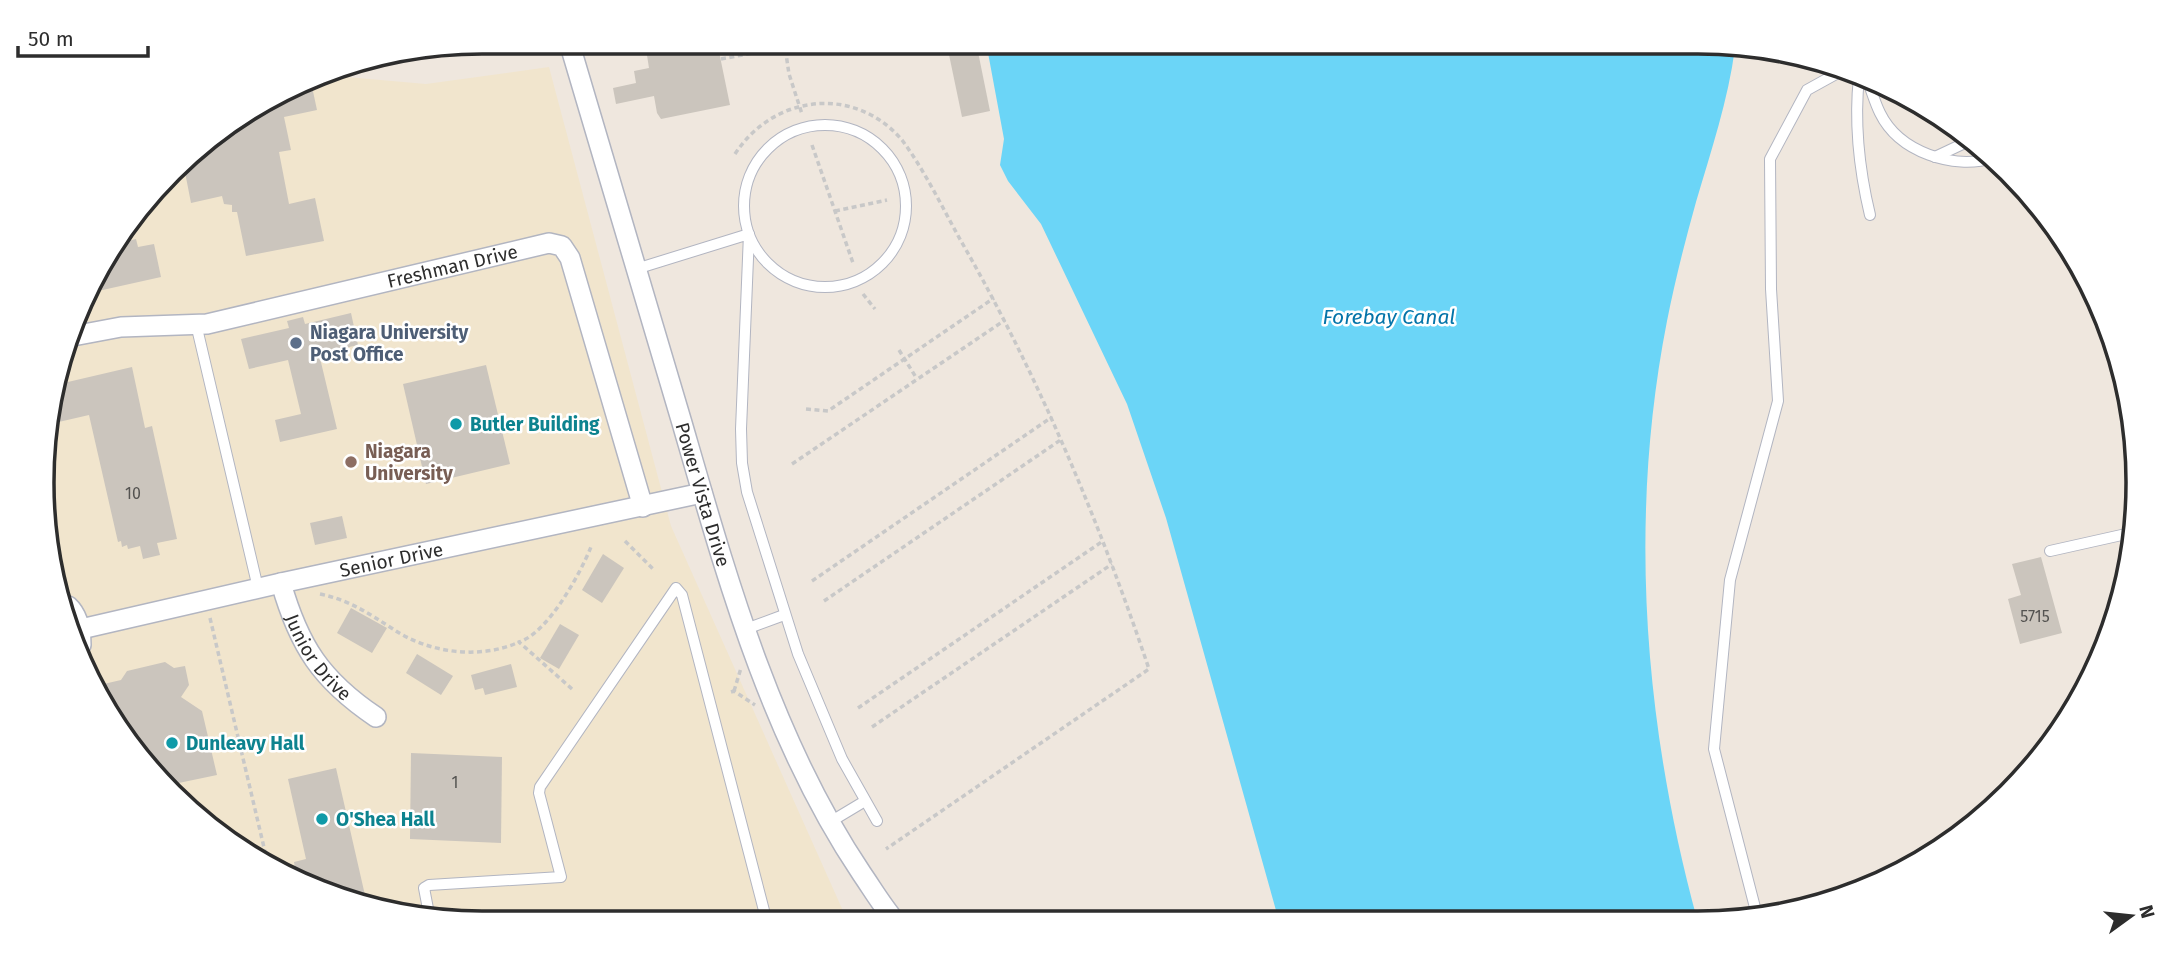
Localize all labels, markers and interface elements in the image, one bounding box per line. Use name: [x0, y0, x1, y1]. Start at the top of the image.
scale bar: [18, 14, 147, 58]
text: 50 m: [28, 26, 74, 52]
street label: Freshman Drive: [385, 240, 520, 293]
water label: Forebay Canal: [1323, 304, 1455, 330]
place label: Niagara University Post Office: [310, 321, 468, 366]
marker: Niagara University Post Office: [288, 335, 304, 351]
place label: Butler Building: [470, 413, 600, 436]
marker: Butler Building: [448, 416, 464, 432]
street label: Power Vista Drive: [670, 420, 735, 570]
place label: Niagara University: [365, 440, 453, 485]
marker: Niagara University: [343, 454, 359, 470]
house number: 10: [125, 484, 141, 503]
street label: Senior Drive: [337, 538, 445, 582]
house number: 5715: [2020, 607, 2050, 626]
street label: Junior Drive: [280, 611, 356, 706]
place label: Dunleavy Hall: [186, 732, 305, 755]
marker: Dunleavy Hall: [164, 735, 180, 751]
house number: 1: [452, 773, 458, 792]
place label: O'Shea Hall: [336, 808, 435, 831]
marker: O'Shea Hall: [314, 811, 330, 827]
north arrow: [2096, 881, 2166, 951]
text: N: [2134, 903, 2160, 921]

